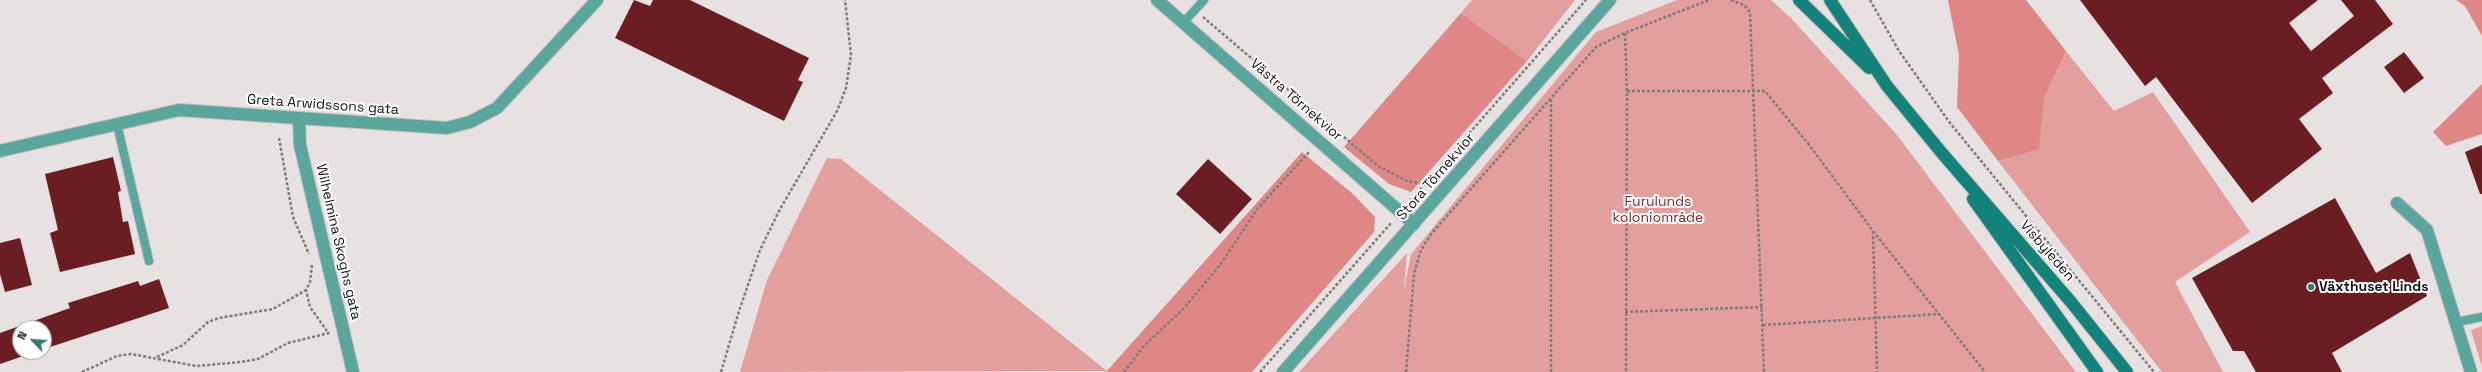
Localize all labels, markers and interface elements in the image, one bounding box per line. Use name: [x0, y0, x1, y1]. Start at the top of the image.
street label: Västra Törnekvior: [1247, 55, 1345, 145]
street label: Greta Arwidssons gata: [247, 91, 399, 119]
street label: Stora Törnekvior: [1394, 130, 1478, 224]
street label: Wilhelmina Skoghs gata: [312, 163, 364, 321]
park label: Furulunds koloniområde: [1613, 194, 1703, 226]
street label: Visbyleden: [2016, 217, 2078, 285]
place label: Växthuset Linds: [2319, 279, 2428, 295]
marker: Växthuset Linds: [2306, 282, 2316, 292]
north arrow: [12, 320, 52, 360]
text: N: [14, 329, 30, 342]

